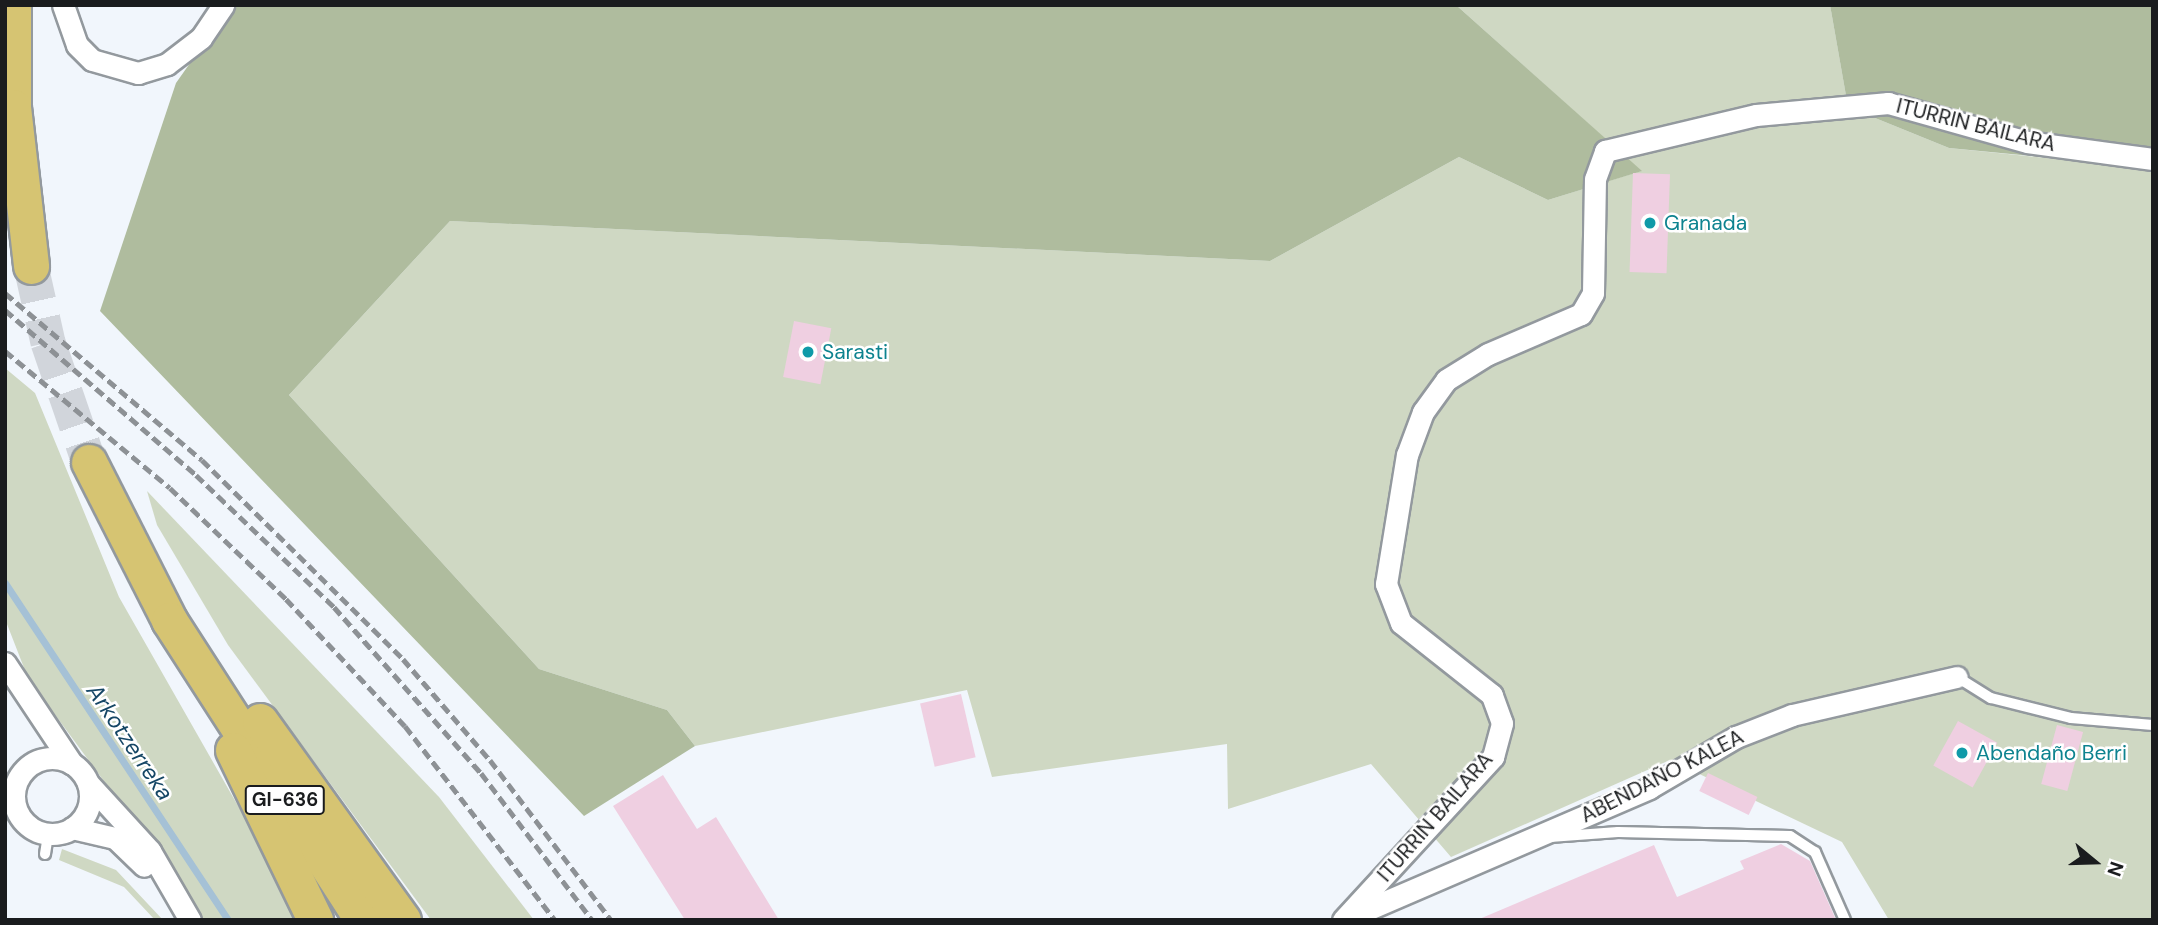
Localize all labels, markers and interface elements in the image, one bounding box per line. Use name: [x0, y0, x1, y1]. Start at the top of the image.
street label: ITURRIN BAILARA: [1894, 93, 2058, 157]
place label: Granada: [1664, 210, 1747, 236]
marker: Granada: [1642, 215, 1658, 231]
place label: Sarasti: [822, 339, 888, 365]
marker: Sarasti: [800, 344, 816, 360]
water label: Arkotzerreka: [81, 678, 179, 806]
street label: ABENDAÑO KALEA: [1576, 724, 1748, 828]
place label: Abendaño Berri: [1976, 740, 2127, 766]
marker: Abendaño Berri: [1954, 745, 1970, 761]
street label: ITURRIN BAILARA: [1372, 747, 1498, 887]
road number: GI-636: [245, 785, 325, 816]
north arrow: [2060, 827, 2130, 897]
text: N: [2101, 858, 2129, 880]

